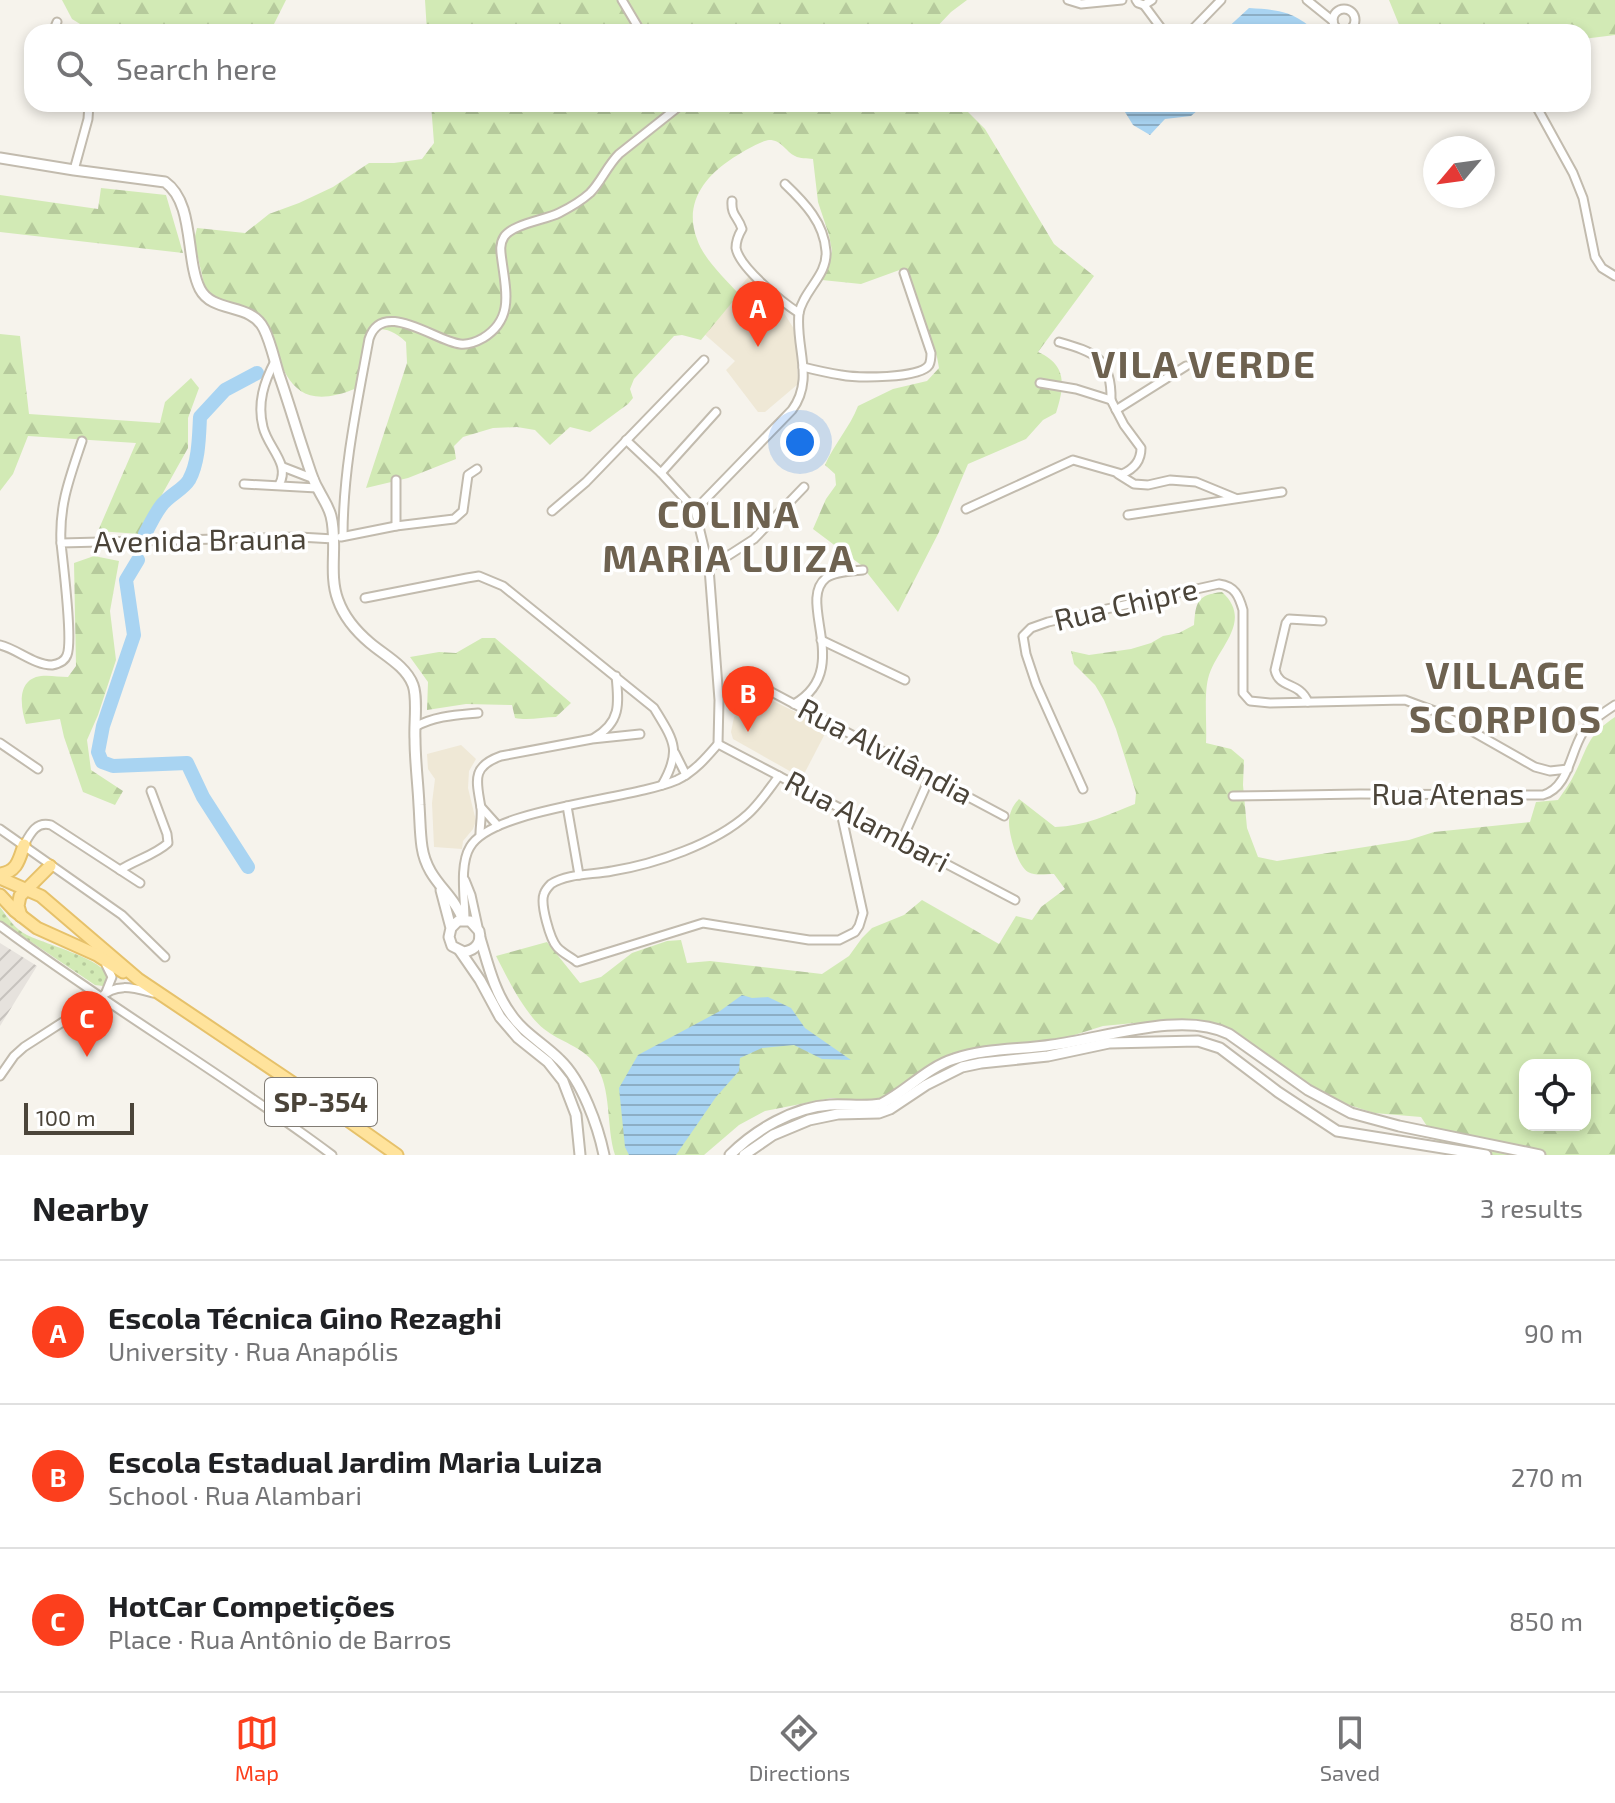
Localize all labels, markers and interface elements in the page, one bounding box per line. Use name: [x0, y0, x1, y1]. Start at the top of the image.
search box: [24, 24, 1591, 112]
icon: search: [52, 46, 96, 90]
text: Search here: [116, 50, 277, 86]
north arrow: [1423, 136, 1495, 208]
pin: A: [732, 281, 784, 347]
district label: VILA VERDE: [1091, 340, 1317, 386]
your location: [780, 422, 820, 462]
district label: COLINA MARIA LUIZA: [602, 490, 856, 580]
street label: Avenida Brauna: [93, 519, 307, 559]
street label: Rua Chipre: [1050, 569, 1201, 637]
district label: VILLAGE SCORPIOS: [1409, 651, 1603, 741]
pin: B: [722, 666, 774, 732]
street label: Rua Alvilândia: [793, 689, 979, 811]
street label: Rua Alambari: [779, 762, 956, 879]
street label: Rua Atenas: [1371, 775, 1525, 811]
pin: C: [61, 991, 113, 1057]
map controls: [1519, 1059, 1591, 1131]
button: locate: [1519, 1059, 1591, 1131]
road number: SP-354: [265, 1078, 377, 1126]
scale bar: [24, 1099, 134, 1135]
text: 100 m: [36, 1104, 95, 1130]
text: Nearby: [32, 1187, 149, 1228]
text: 3 results: [1480, 1192, 1583, 1223]
text: Escola Técnica Gino Rezaghi: [108, 1299, 502, 1335]
text: A: [50, 1317, 66, 1348]
text: 90 m: [1524, 1317, 1583, 1348]
text: University · Rua Anapólis: [108, 1335, 398, 1366]
text: Escola Estadual Jardim Maria Luiza: [108, 1443, 602, 1479]
text: B: [50, 1461, 66, 1492]
text: 270 m: [1511, 1461, 1583, 1492]
text: School · Rua Alambari: [108, 1479, 362, 1510]
text: HotCar Competições: [108, 1587, 395, 1623]
text: C: [50, 1605, 66, 1636]
text: 850 m: [1509, 1605, 1583, 1636]
text: Place · Rua Antônio de Barros: [108, 1623, 452, 1654]
tab: Map: [235, 1711, 279, 1785]
tab: Directions: [749, 1711, 850, 1785]
tab: Saved: [1320, 1711, 1380, 1785]

